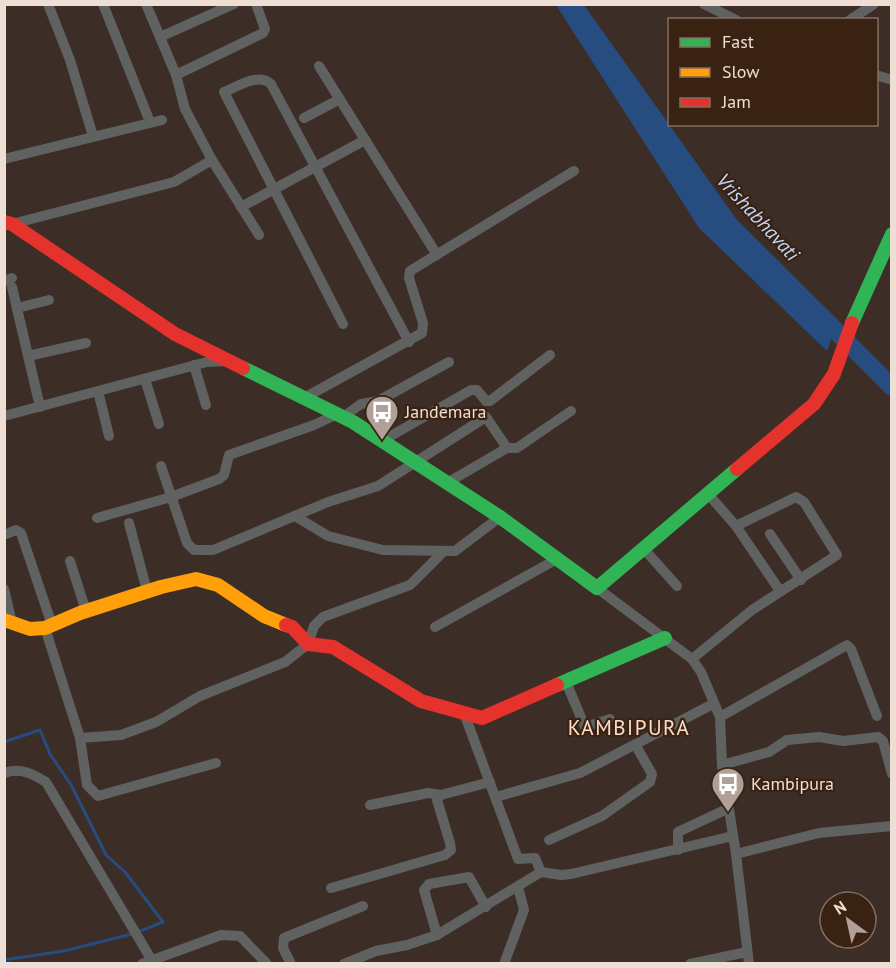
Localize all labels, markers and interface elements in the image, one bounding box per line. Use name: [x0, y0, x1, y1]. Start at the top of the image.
legend: [668, 18, 878, 126]
text: Fast: [722, 30, 754, 53]
text: Slow: [722, 60, 760, 83]
text: Jam: [721, 90, 751, 113]
water label: Vrishabhavati: [711, 168, 806, 267]
bus stop icon: Jandemara: [364, 394, 400, 441]
place label: Jandemara: [404, 400, 486, 423]
district label: KAMBIPURA: [568, 714, 690, 741]
bus stop icon: Kambipura: [710, 766, 746, 813]
place label: Kambipura: [751, 772, 834, 795]
north arrow: [818, 890, 878, 950]
text: N: [830, 896, 850, 919]

